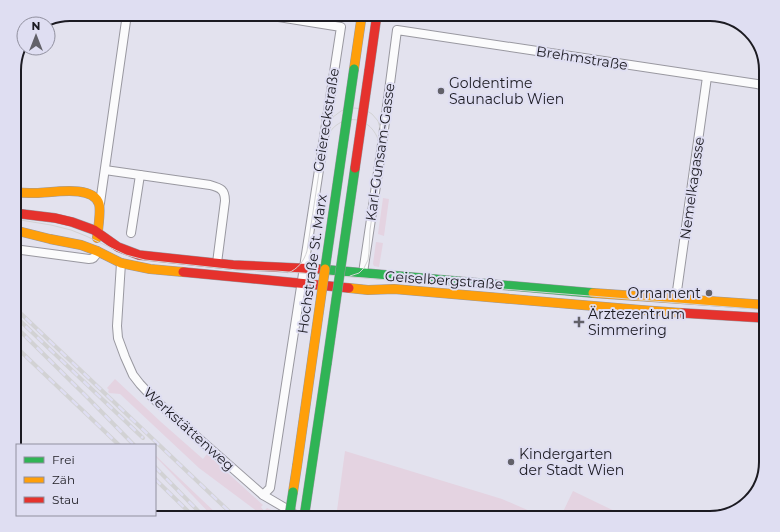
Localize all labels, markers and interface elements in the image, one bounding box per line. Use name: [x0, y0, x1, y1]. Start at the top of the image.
north arrow: [16, 16, 56, 56]
text: N: [32, 19, 40, 33]
street label: Brehmstraße: [535, 42, 629, 74]
street label: Geiereckstraße: [309, 67, 343, 173]
place label: Goldentime Saunaclub Wien: [449, 74, 564, 108]
street label: Karl-Gunsam-Gasse: [361, 82, 399, 222]
marker: Goldentime Saunaclub Wien: [436, 86, 446, 96]
street label: Nemelkagasse: [676, 136, 708, 240]
street label: Hochstraße St. Marx: [293, 193, 331, 335]
street label: Geiselbergstraße: [384, 267, 504, 293]
place label: Ornament: [628, 284, 701, 302]
marker: Ornament: [704, 288, 714, 298]
place label: Ärztezentrum Simmering: [588, 305, 685, 339]
marker: Ärztezentrum Simmering: [573, 316, 585, 328]
street label: Werkstättenweg: [140, 383, 238, 475]
legend: [16, 444, 156, 516]
place label: Kindergarten der Stadt Wien: [519, 445, 624, 479]
text: Frei: [52, 452, 75, 467]
marker: Kindergarten der Stadt Wien: [506, 457, 516, 467]
text: Zäh: [52, 472, 75, 487]
text: Stau: [52, 492, 79, 507]

